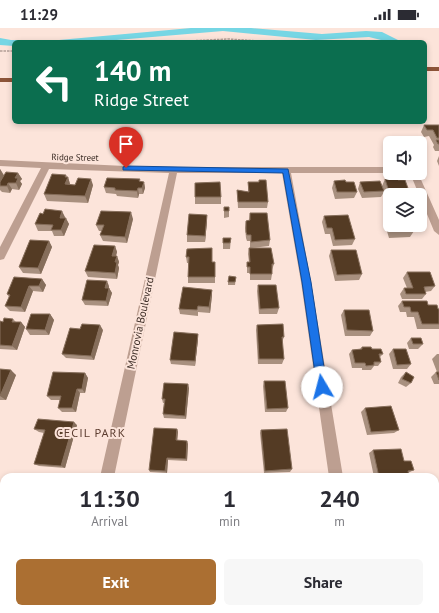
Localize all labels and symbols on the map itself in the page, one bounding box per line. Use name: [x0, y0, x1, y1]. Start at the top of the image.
pin: [109, 127, 143, 168]
street label: Ridge Street: [51, 151, 99, 163]
street label: Monrovia Boulevard: [123, 276, 157, 370]
position arrow: [301, 366, 343, 408]
district label: CECIL PARK: [56, 425, 126, 440]

